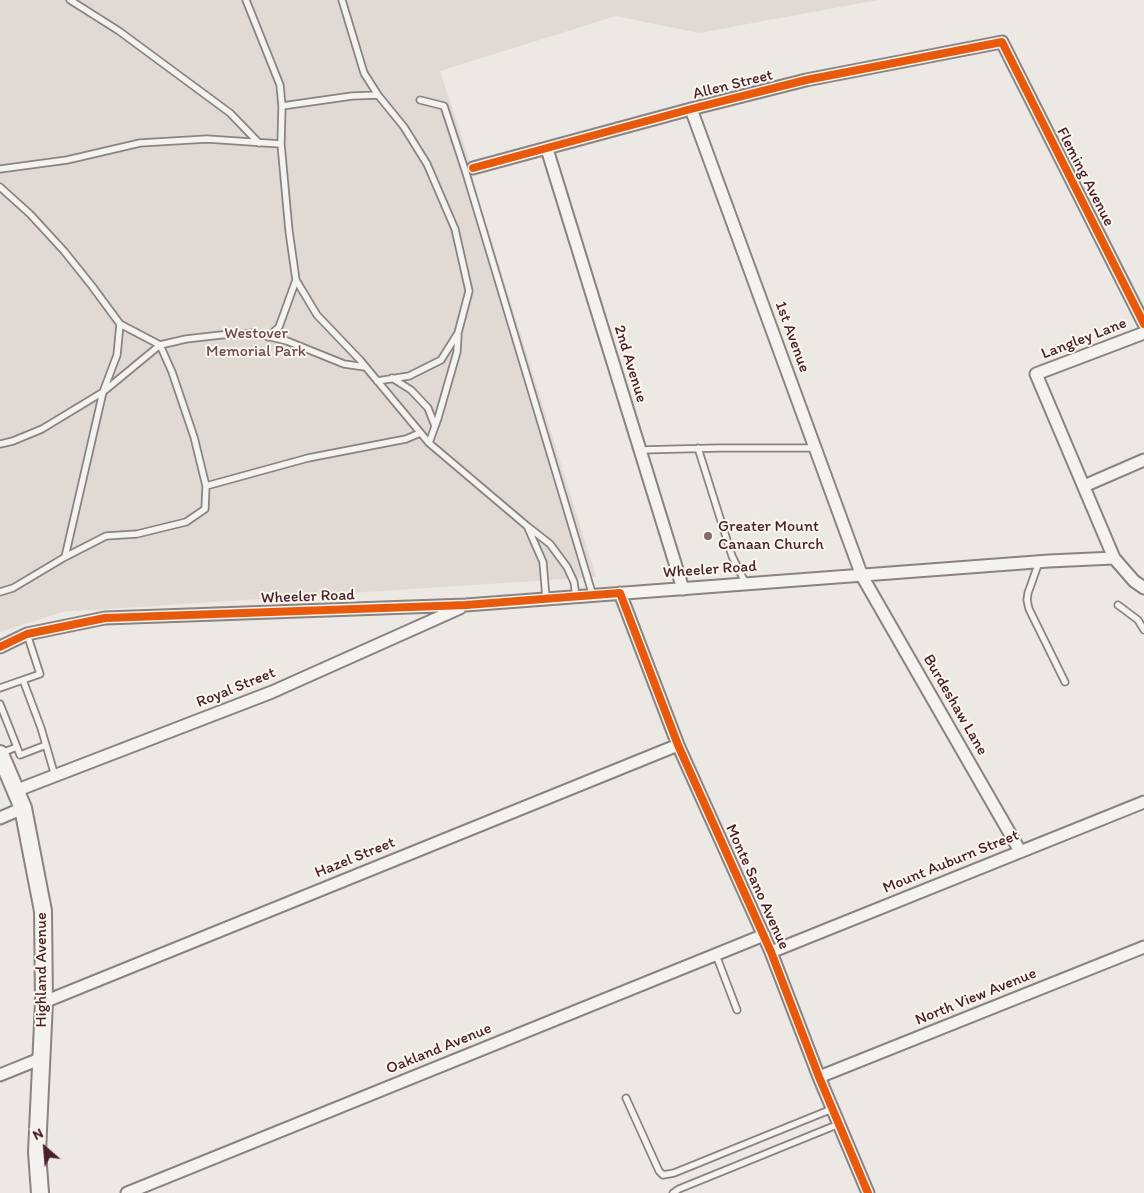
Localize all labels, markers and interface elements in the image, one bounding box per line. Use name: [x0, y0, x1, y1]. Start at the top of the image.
street label: Allen Street: [691, 66, 775, 104]
street label: Fleming Avenue: [1052, 124, 1118, 230]
street label: 1st Avenue: [770, 299, 814, 375]
street label: Langley Lane: [1039, 314, 1129, 364]
street label: 2nd Avenue: [609, 323, 651, 405]
park label: Westover Memorial Park: [206, 324, 306, 362]
place label: Greater Mount Canaan Church: [718, 517, 824, 555]
marker: Greater Mount Canaan Church: [702, 530, 714, 542]
street label: Wheeler Road: [662, 557, 758, 583]
street label: Wheeler Road: [261, 586, 355, 608]
street label: Burdeshaw Lane: [918, 651, 992, 759]
street label: Royal Street: [194, 663, 278, 713]
street label: Monte Sano Avenue: [721, 821, 793, 953]
street label: Mount Auburn Street: [880, 826, 1022, 898]
street label: Hazel Street: [312, 833, 398, 883]
street label: Highland Avenue: [32, 912, 52, 1028]
street label: North View Avenue: [913, 964, 1039, 1030]
street label: Oakland Avenue: [383, 1019, 495, 1079]
north arrow: [20, 1123, 70, 1173]
text: N: [30, 1124, 46, 1144]

